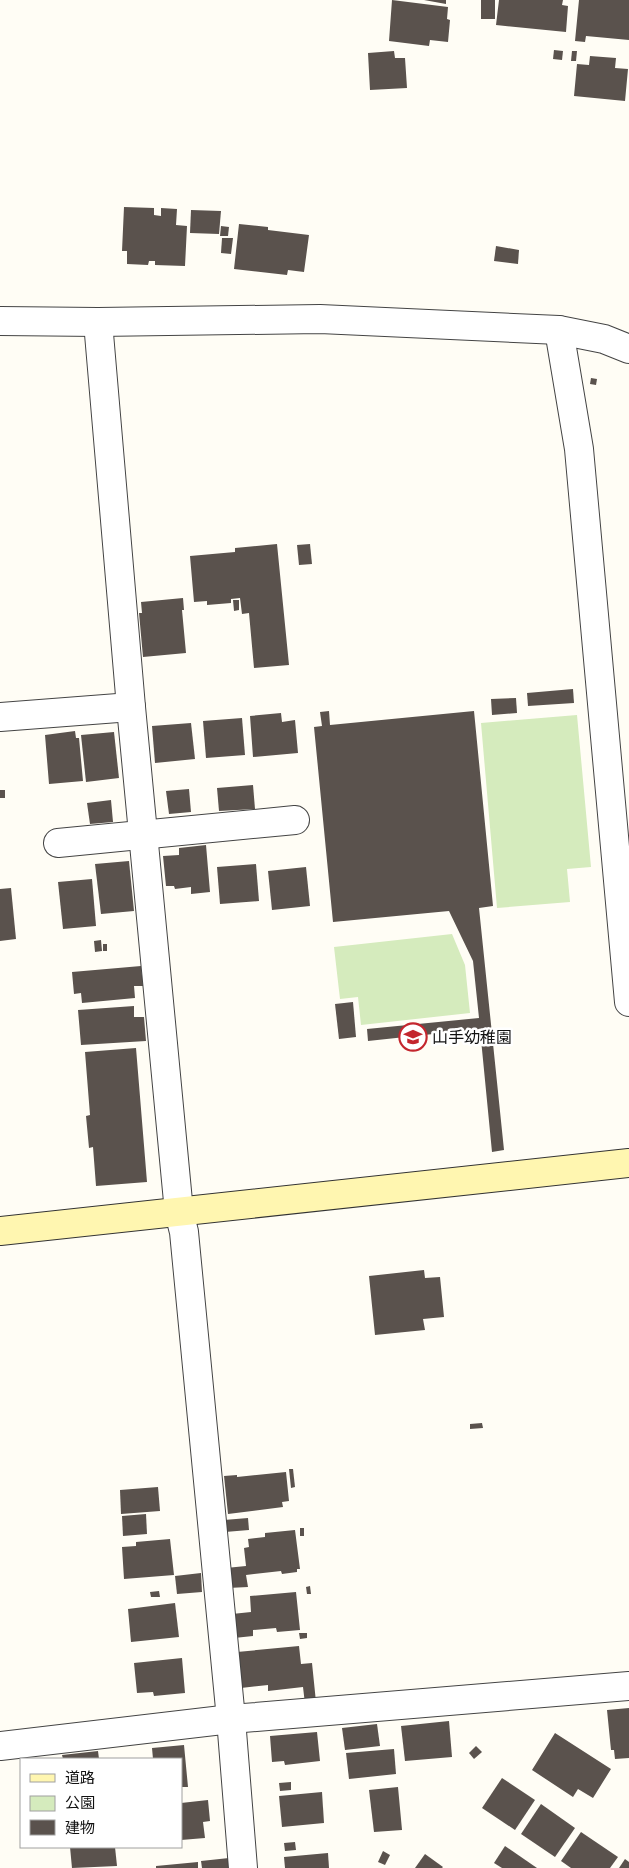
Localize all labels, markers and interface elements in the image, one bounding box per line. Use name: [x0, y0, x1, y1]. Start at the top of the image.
school or university icon: 山手幼稚園: [398, 1022, 428, 1052]
place label: 山手幼稚園: [432, 1029, 512, 1046]
legend: [20, 1758, 182, 1848]
text: 道路: [65, 1770, 95, 1786]
text: 公園: [65, 1795, 95, 1811]
text: 建物: [65, 1820, 95, 1836]

